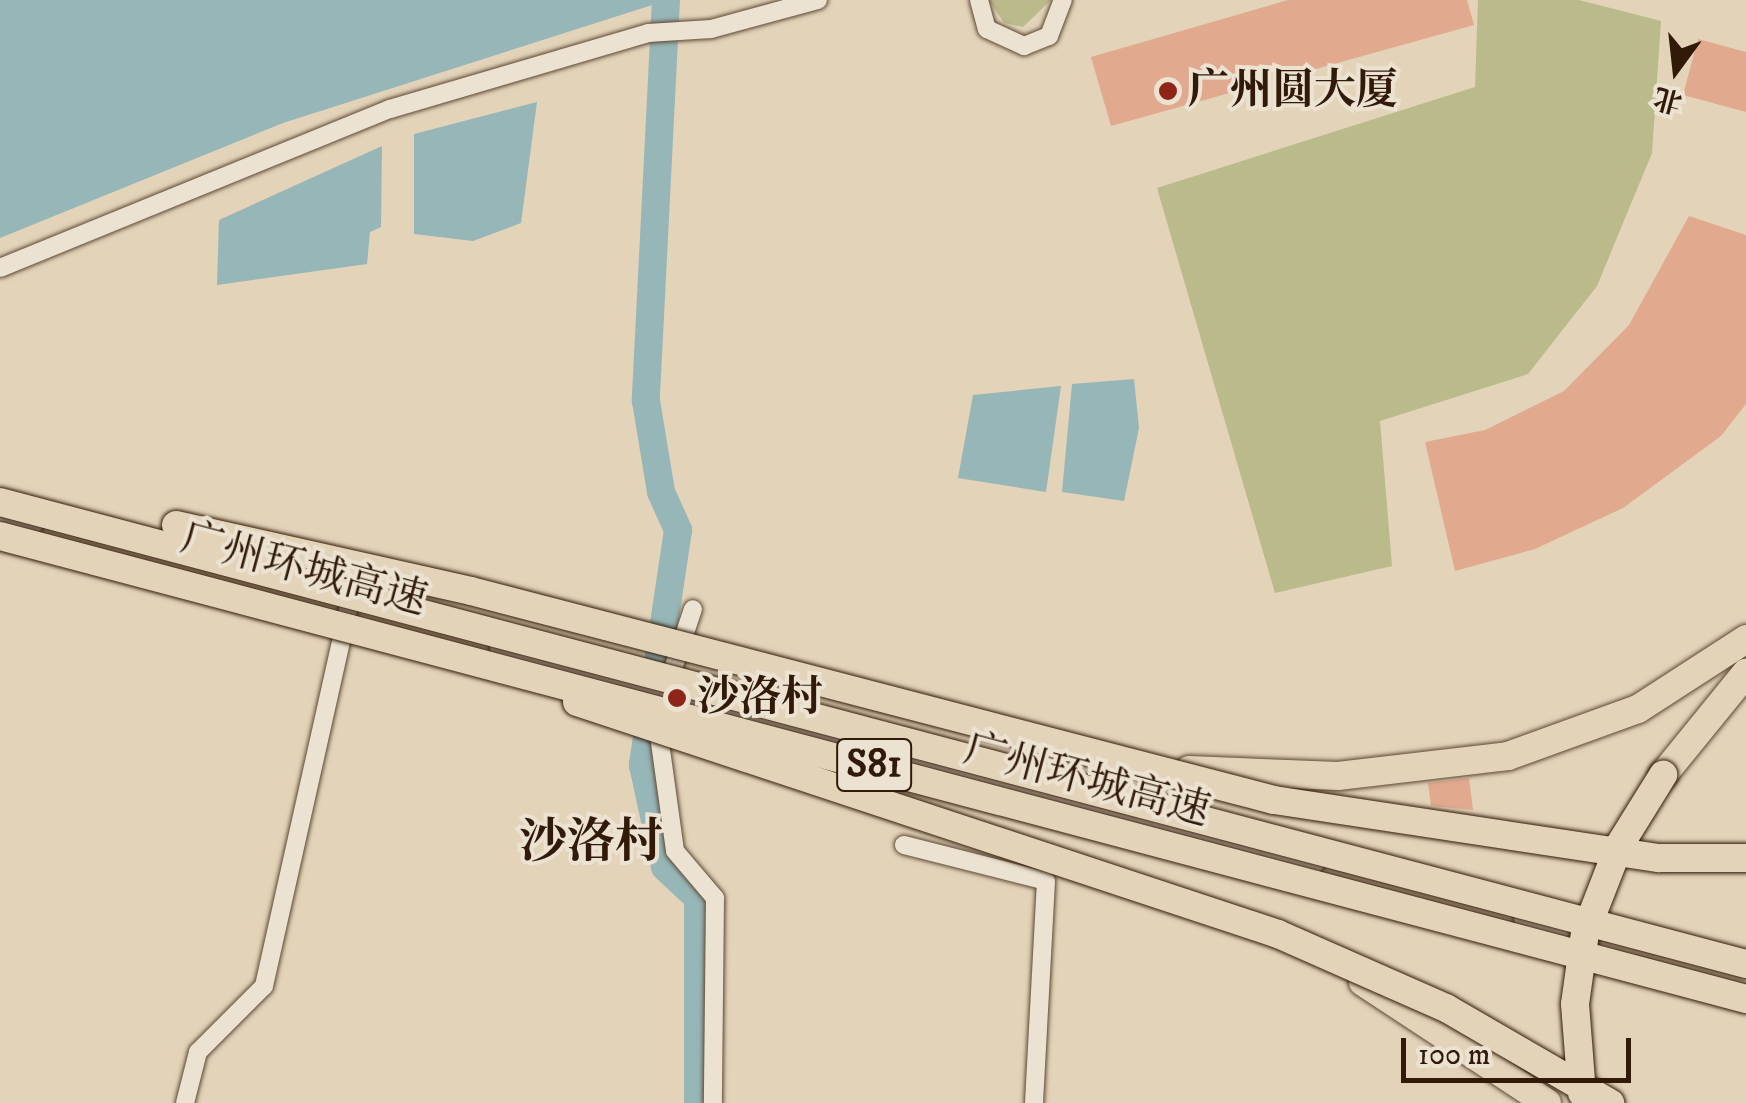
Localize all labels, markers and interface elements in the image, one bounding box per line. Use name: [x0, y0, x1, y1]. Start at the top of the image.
north arrow: [1626, 20, 1726, 120]
place label: 广州圆大厦: [1188, 66, 1398, 116]
text: 北: [1650, 79, 1686, 120]
marker: 广州圆大厦: [1157, 80, 1179, 102]
street label: 广州环城高速: [176, 513, 432, 627]
place label: 沙洛村: [697, 673, 823, 723]
marker: 沙洛村: [666, 687, 688, 709]
street label: 广州环城高速: [959, 724, 1215, 838]
road number: S81: [834, 730, 914, 800]
district label: 沙洛村: [519, 815, 663, 873]
scale bar: [1406, 1018, 1636, 1080]
text: 100 m: [1418, 1037, 1490, 1074]

